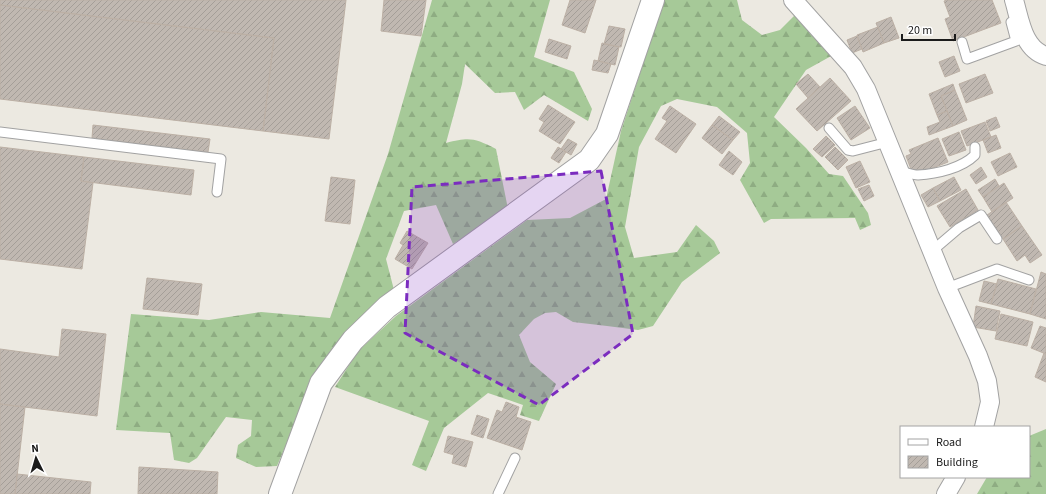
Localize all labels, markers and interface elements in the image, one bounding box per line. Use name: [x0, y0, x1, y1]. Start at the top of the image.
scale bar: [902, 16, 955, 42]
text: 20 m: [908, 22, 932, 39]
legend: [900, 426, 1030, 478]
text: Road: [936, 434, 962, 451]
north arrow: [16, 438, 56, 478]
text: N: [31, 441, 39, 456]
text: Building: [936, 454, 978, 471]

